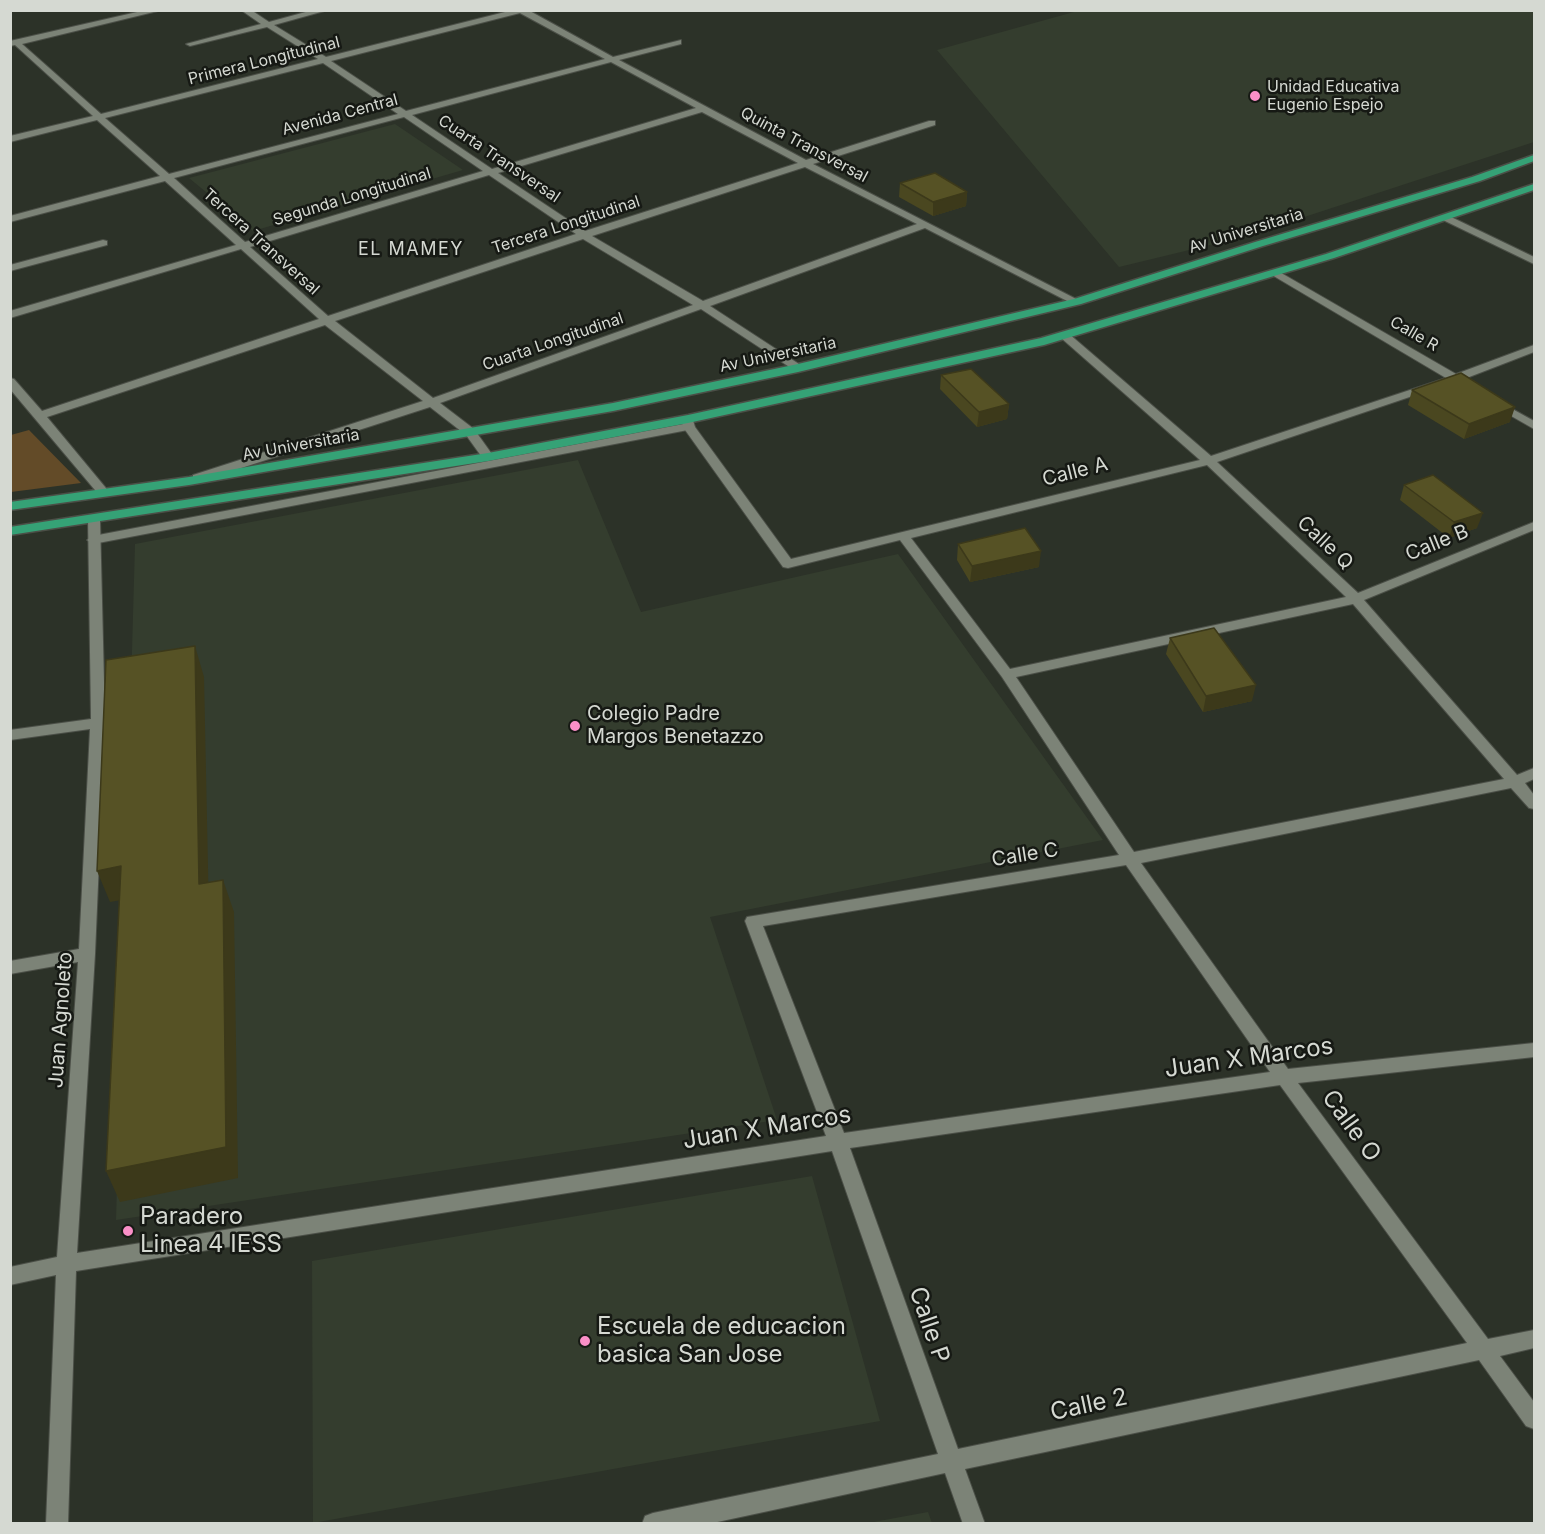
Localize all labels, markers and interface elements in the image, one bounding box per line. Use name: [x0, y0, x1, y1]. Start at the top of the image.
street label: Primera Longitudinal: [186, 33, 342, 89]
place label: Unidad Educativa Eugenio Espejo: [1267, 77, 1399, 115]
marker: Unidad Educativa Eugenio Espejo: [1248, 89, 1262, 103]
street label: Avenida Central: [280, 90, 400, 140]
street label: Quinta Transversal: [737, 103, 871, 187]
street label: Cuarta Transversal: [434, 111, 564, 207]
street label: Segunda Longitudinal: [271, 164, 433, 230]
street label: Tercera Transversal: [199, 185, 323, 299]
street label: Tercera Longitudinal: [490, 192, 642, 258]
street label: Av Universitaria: [1187, 205, 1305, 257]
district label: EL MAMEY: [358, 239, 464, 261]
street label: Cuarta Longitudinal: [480, 309, 626, 375]
street label: Calle R: [1386, 313, 1442, 355]
street label: Av Universitaria: [718, 333, 838, 377]
street label: Av Universitaria: [241, 425, 361, 465]
street label: Calle A: [1040, 452, 1110, 492]
street label: Calle Q: [1292, 511, 1358, 575]
street label: Calle B: [1402, 520, 1472, 566]
place label: Colegio Padre Margos Benetazzo: [587, 702, 764, 749]
marker: Colegio Padre Margos Benetazzo: [568, 719, 582, 733]
street label: Calle C: [990, 838, 1060, 872]
street label: Juan Agnoleto: [44, 951, 78, 1089]
street label: Juan X Marcos: [1163, 1032, 1335, 1084]
street label: Calle O: [1315, 1084, 1387, 1168]
street label: Juan X Marcos: [681, 1100, 853, 1156]
place label: Paradero Linea 4 IESS: [140, 1203, 282, 1259]
marker: Paradero Linea 4 IESS: [121, 1224, 135, 1238]
street label: Calle P: [903, 1283, 955, 1367]
place label: Escuela de educacion basica San Jose: [597, 1313, 846, 1369]
marker: Escuela de educacion basica San Jose: [578, 1334, 592, 1348]
street label: Calle 2: [1048, 1383, 1130, 1427]

